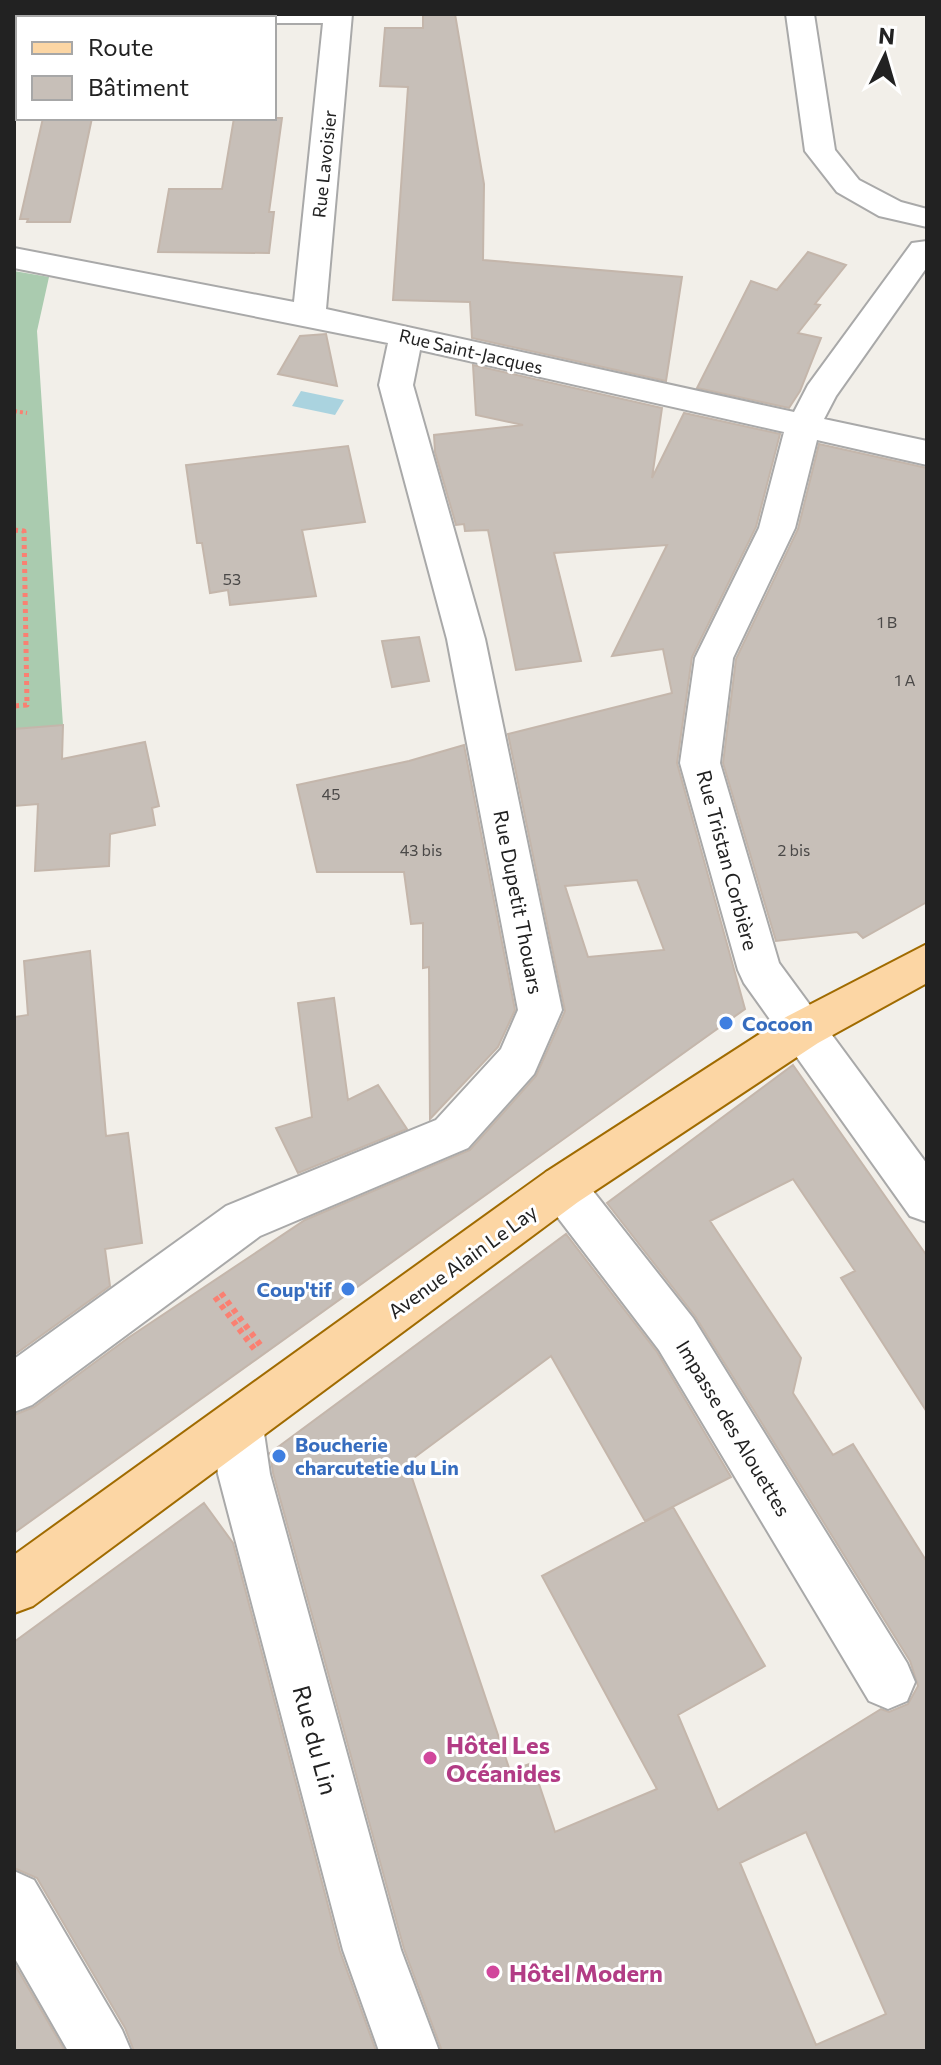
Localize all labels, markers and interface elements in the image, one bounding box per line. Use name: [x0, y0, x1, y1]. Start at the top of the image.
legend: [16, 16, 276, 120]
north arrow: [845, 16, 925, 96]
text: N: [877, 21, 896, 50]
text: Route: [88, 32, 153, 61]
text: Bâtiment: [88, 72, 189, 101]
street label: Rue Lavoisier: [307, 109, 341, 219]
street label: Rue Saint-Jacques: [397, 324, 545, 378]
house number: 53: [223, 569, 241, 588]
house number: 1 B: [877, 612, 897, 631]
house number: 1 A: [895, 670, 915, 689]
street label: Rue Tristan Corbière: [692, 767, 764, 953]
house number: 45: [322, 784, 340, 803]
street label: Rue Dupetit Thouars: [489, 808, 549, 996]
house number: 43 bis: [400, 840, 442, 859]
house number: 2 bis: [778, 840, 810, 859]
place label: Cocoon: [742, 1011, 813, 1035]
marker: Cocoon: [717, 1014, 735, 1032]
street label: Avenue Alain Le Lay: [383, 1199, 541, 1323]
place label: Coup'tif: [256, 1277, 333, 1301]
marker: Coup'tif: [339, 1280, 357, 1298]
street label: Impasse des Alouettes: [672, 1336, 796, 1520]
place label: Boucherie charcutetie du Lin: [295, 1432, 459, 1479]
marker: Boucherie charcutetie du Lin: [270, 1447, 288, 1465]
street label: Rue du Lin: [287, 1682, 345, 1798]
place label: Hôtel Les Océanides: [446, 1730, 561, 1787]
marker: Hôtel Les Océanides: [421, 1749, 439, 1767]
place label: Hôtel Modern: [509, 1958, 663, 1987]
marker: Hôtel Modern: [484, 1963, 502, 1981]

